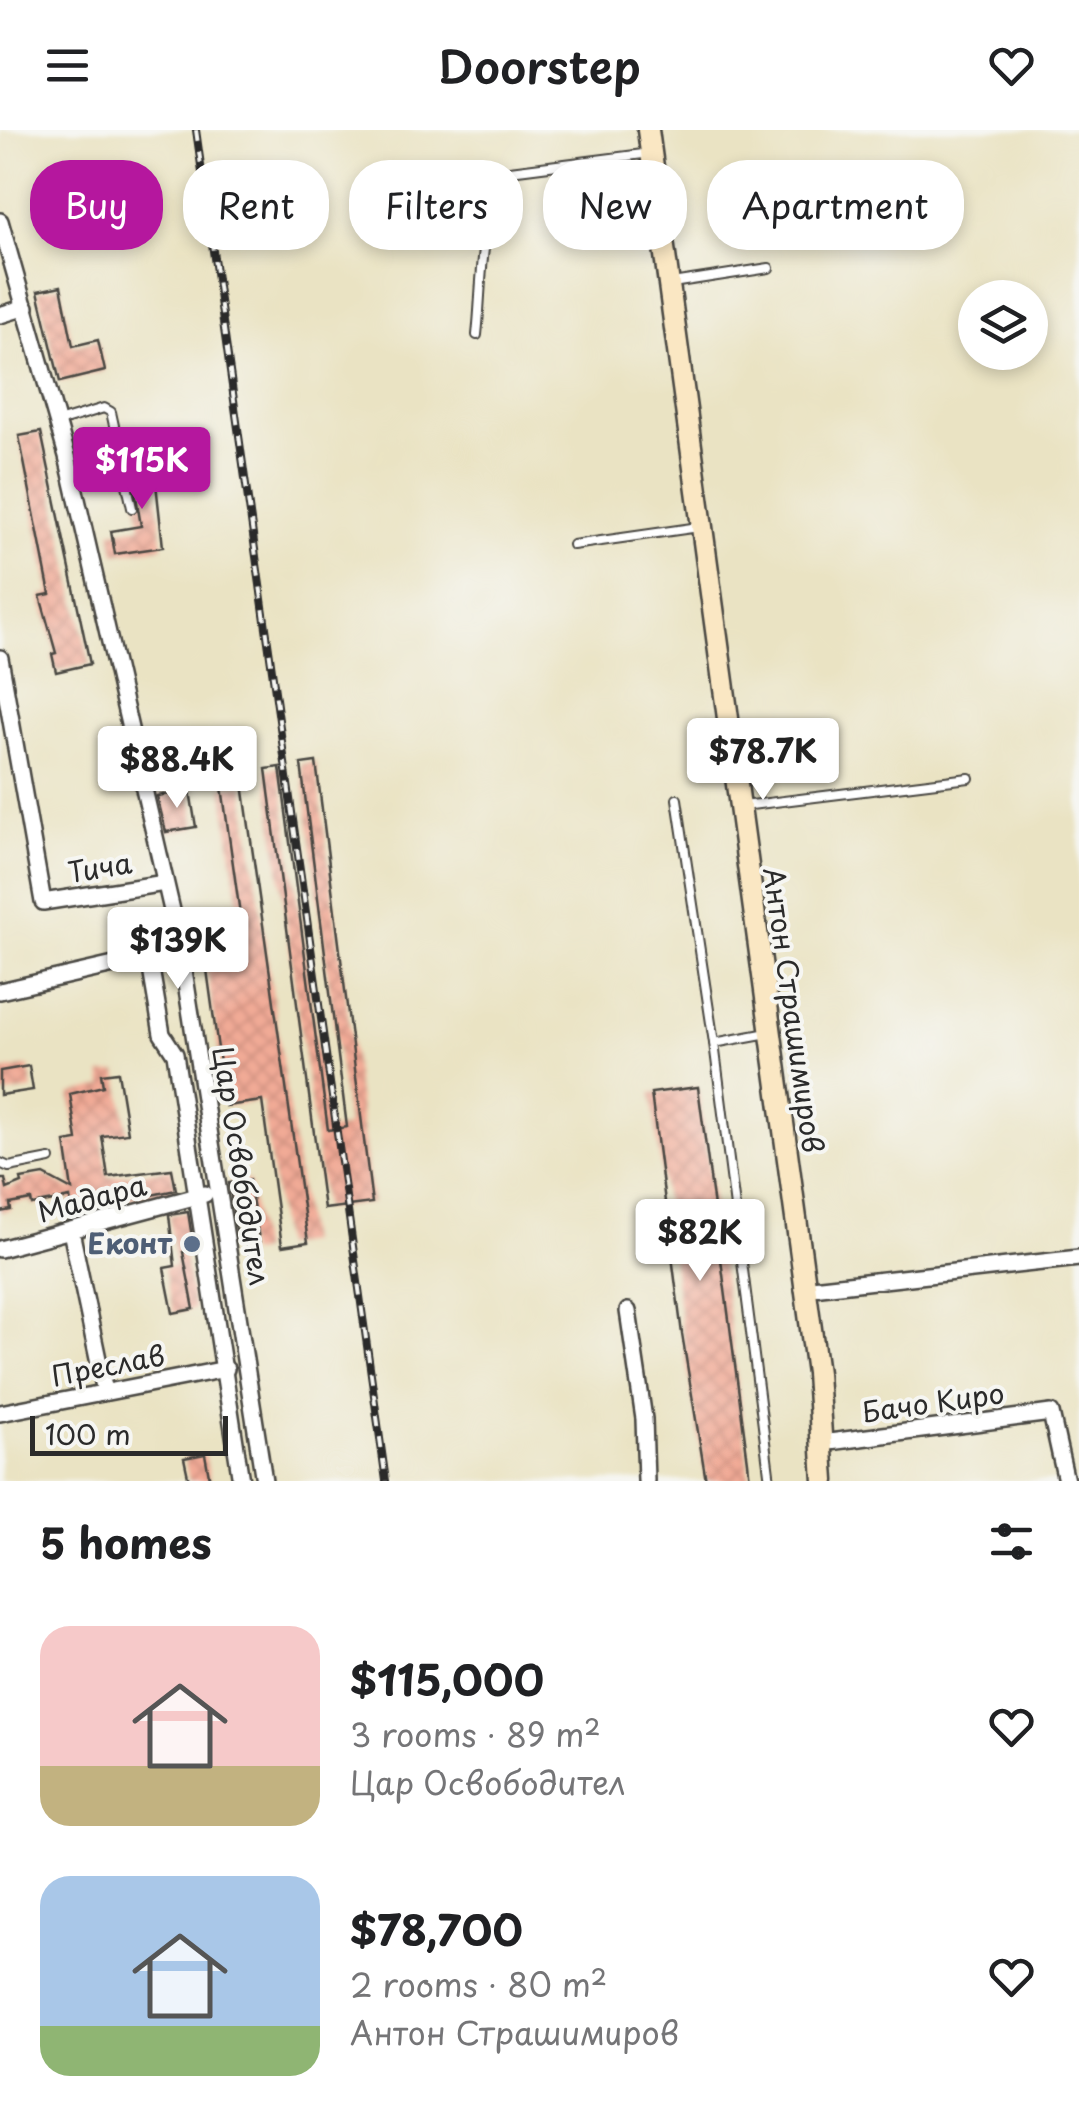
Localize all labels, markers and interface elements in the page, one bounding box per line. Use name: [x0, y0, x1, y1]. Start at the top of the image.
text: Doorstep: [438, 31, 641, 99]
icon: menu: [40, 38, 95, 93]
icon: heart: [984, 38, 1039, 93]
chip: Buy: [30, 160, 163, 250]
chip: Rent: [183, 160, 329, 250]
chip: Filters: [349, 160, 523, 250]
chip: New: [543, 160, 687, 250]
chip: Apartment: [707, 160, 964, 250]
map controls: [958, 280, 1048, 370]
button: layers: [958, 280, 1048, 370]
pin: $115K: [72, 427, 212, 512]
text: $115K: [95, 435, 189, 483]
pin: $78.7K: [682, 718, 844, 803]
pin: $88.4K: [96, 726, 258, 811]
text: $78.7K: [709, 726, 817, 774]
text: $88.4K: [120, 734, 234, 782]
street label: Тича: [65, 840, 135, 893]
street label: Антон Страшимиров: [753, 864, 836, 1155]
pin: $139K: [108, 907, 248, 992]
text: $139K: [129, 915, 227, 963]
street label: Цар Освободител: [202, 1043, 283, 1288]
street label: Мадара: [32, 1162, 151, 1233]
pin: $82K: [641, 1199, 759, 1284]
text: $82K: [658, 1207, 742, 1255]
place label: Еконт: [87, 1221, 173, 1264]
marker: Еконт: [181, 1233, 203, 1255]
street label: Преслав: [47, 1333, 168, 1397]
street label: Бачо Киро: [859, 1370, 1007, 1433]
scale bar: [30, 1411, 228, 1456]
text: 100 m: [45, 1412, 131, 1455]
text: 5 homes: [40, 1510, 212, 1573]
icon: filters: [984, 1514, 1039, 1569]
text: $115,000: [350, 1647, 544, 1710]
icon: home: [120, 1666, 240, 1786]
icon: heart: [984, 1699, 1039, 1754]
text: 3 rooms · 89 m²: [350, 1710, 601, 1758]
text: Цар Освободител: [350, 1758, 625, 1806]
text: $78,700: [350, 1897, 523, 1960]
icon: home: [120, 1916, 240, 2036]
icon: heart: [984, 1949, 1039, 2004]
text: 2 rooms · 80 m²: [350, 1960, 607, 2008]
text: Антон Страшимиров: [350, 2008, 679, 2056]

